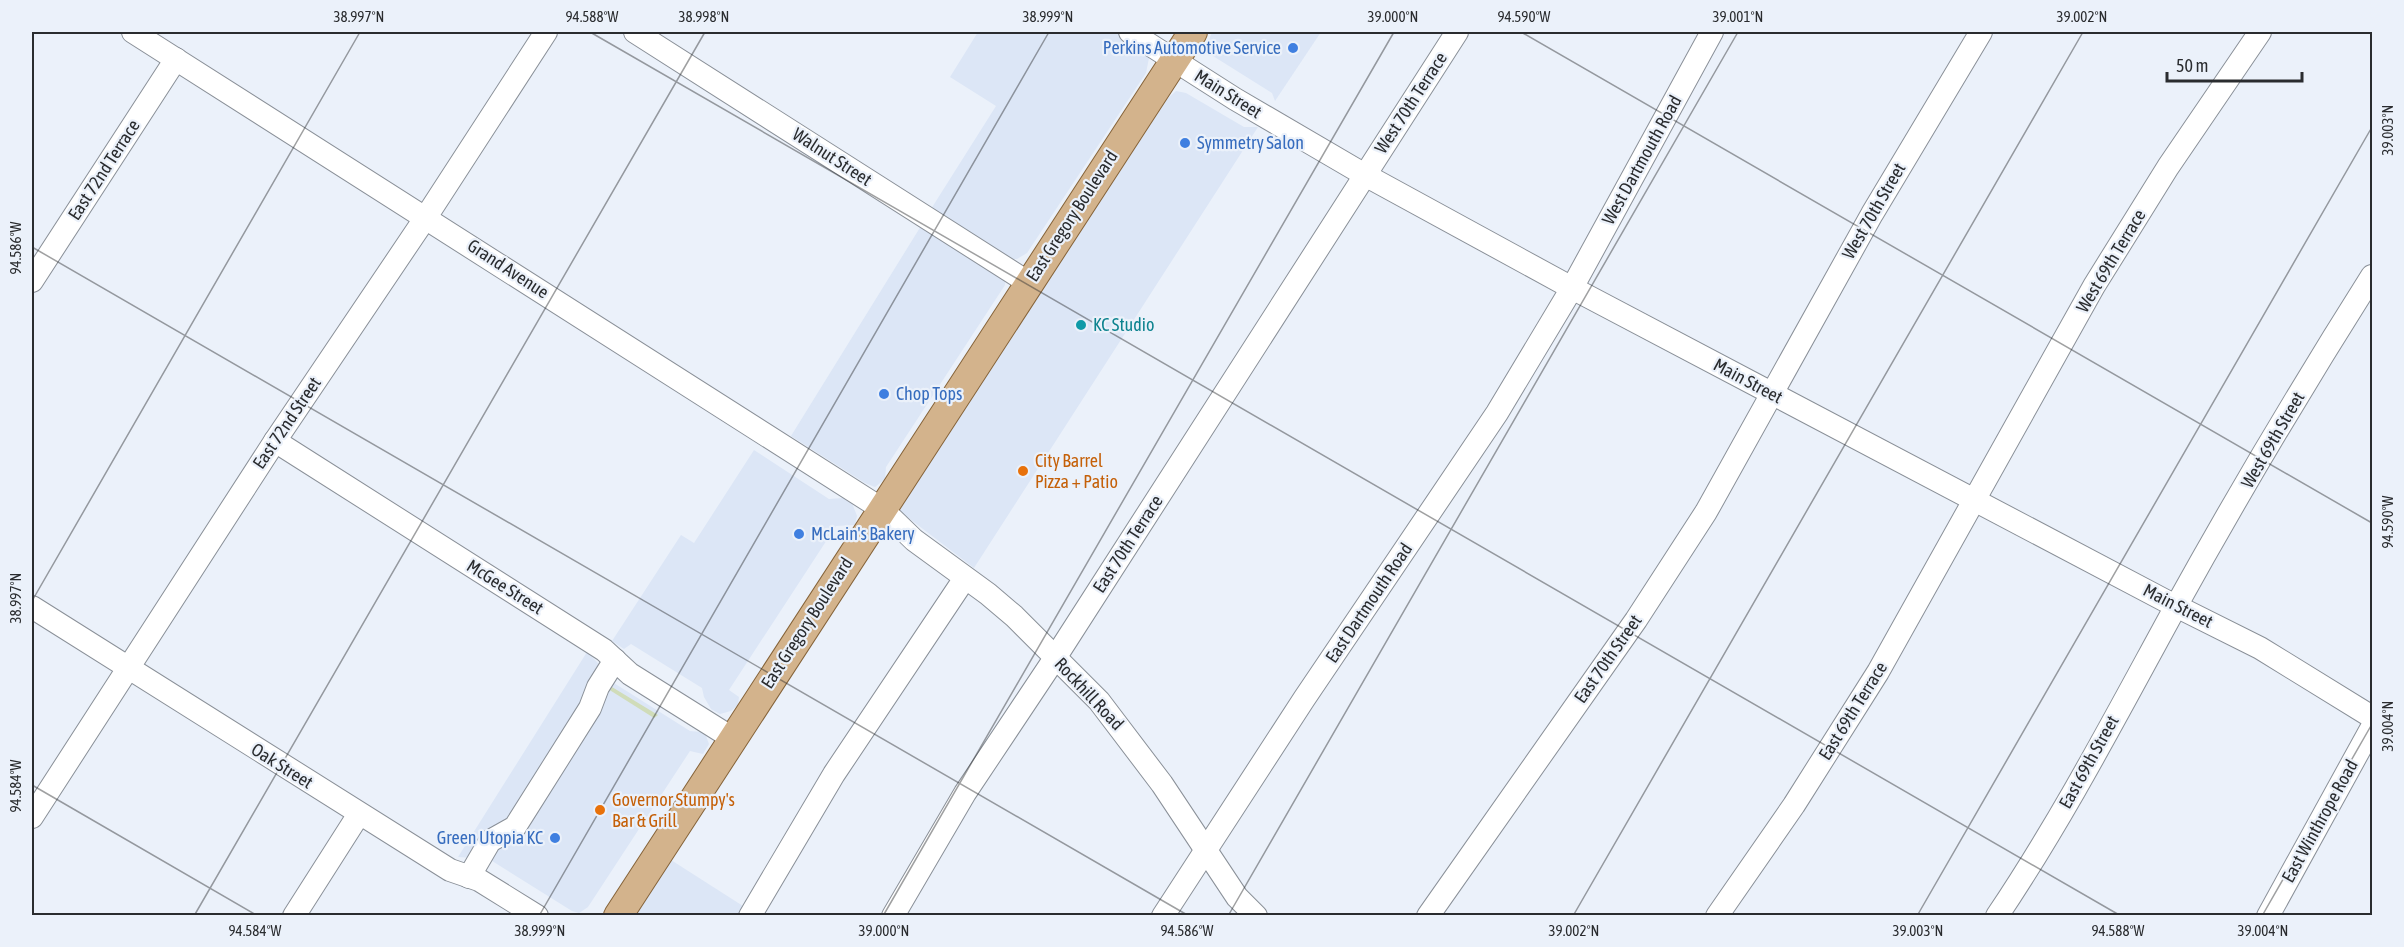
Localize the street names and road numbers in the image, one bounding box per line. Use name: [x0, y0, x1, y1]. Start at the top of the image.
street label: West 70th Terrace: [1370, 48, 1451, 157]
street label: Main Street: [1191, 65, 1266, 122]
street label: West Dartmouth Road: [1597, 92, 1686, 228]
street label: East 72nd Terrace: [63, 116, 144, 224]
street label: Walnut Street: [789, 123, 876, 190]
street label: East Gregory Boulevard: [1021, 146, 1122, 285]
street label: West 70th Street: [1838, 159, 1910, 263]
street label: West 69th Terrace: [2072, 205, 2150, 316]
street label: Grand Avenue: [464, 235, 553, 303]
street label: Main Street: [1710, 354, 1786, 407]
street label: East 72nd Street: [248, 373, 325, 473]
street label: West 69th Street: [2237, 388, 2309, 492]
street label: East 70th Terrace: [1088, 491, 1167, 596]
street label: East Dartmouth Road: [1321, 539, 1416, 666]
street label: East Gregory Boulevard: [756, 553, 857, 692]
street label: McGee Street: [463, 555, 548, 618]
street label: Main Street: [2140, 579, 2217, 632]
street label: East 70th Street: [1569, 611, 1646, 707]
street label: Rockhill Road: [1051, 653, 1128, 734]
street label: East 69th Terrace: [1814, 658, 1891, 764]
street label: East 69th Street: [2054, 712, 2123, 812]
street label: Oak Street: [248, 738, 317, 793]
street label: East Winthrope Road: [2277, 756, 2362, 886]

